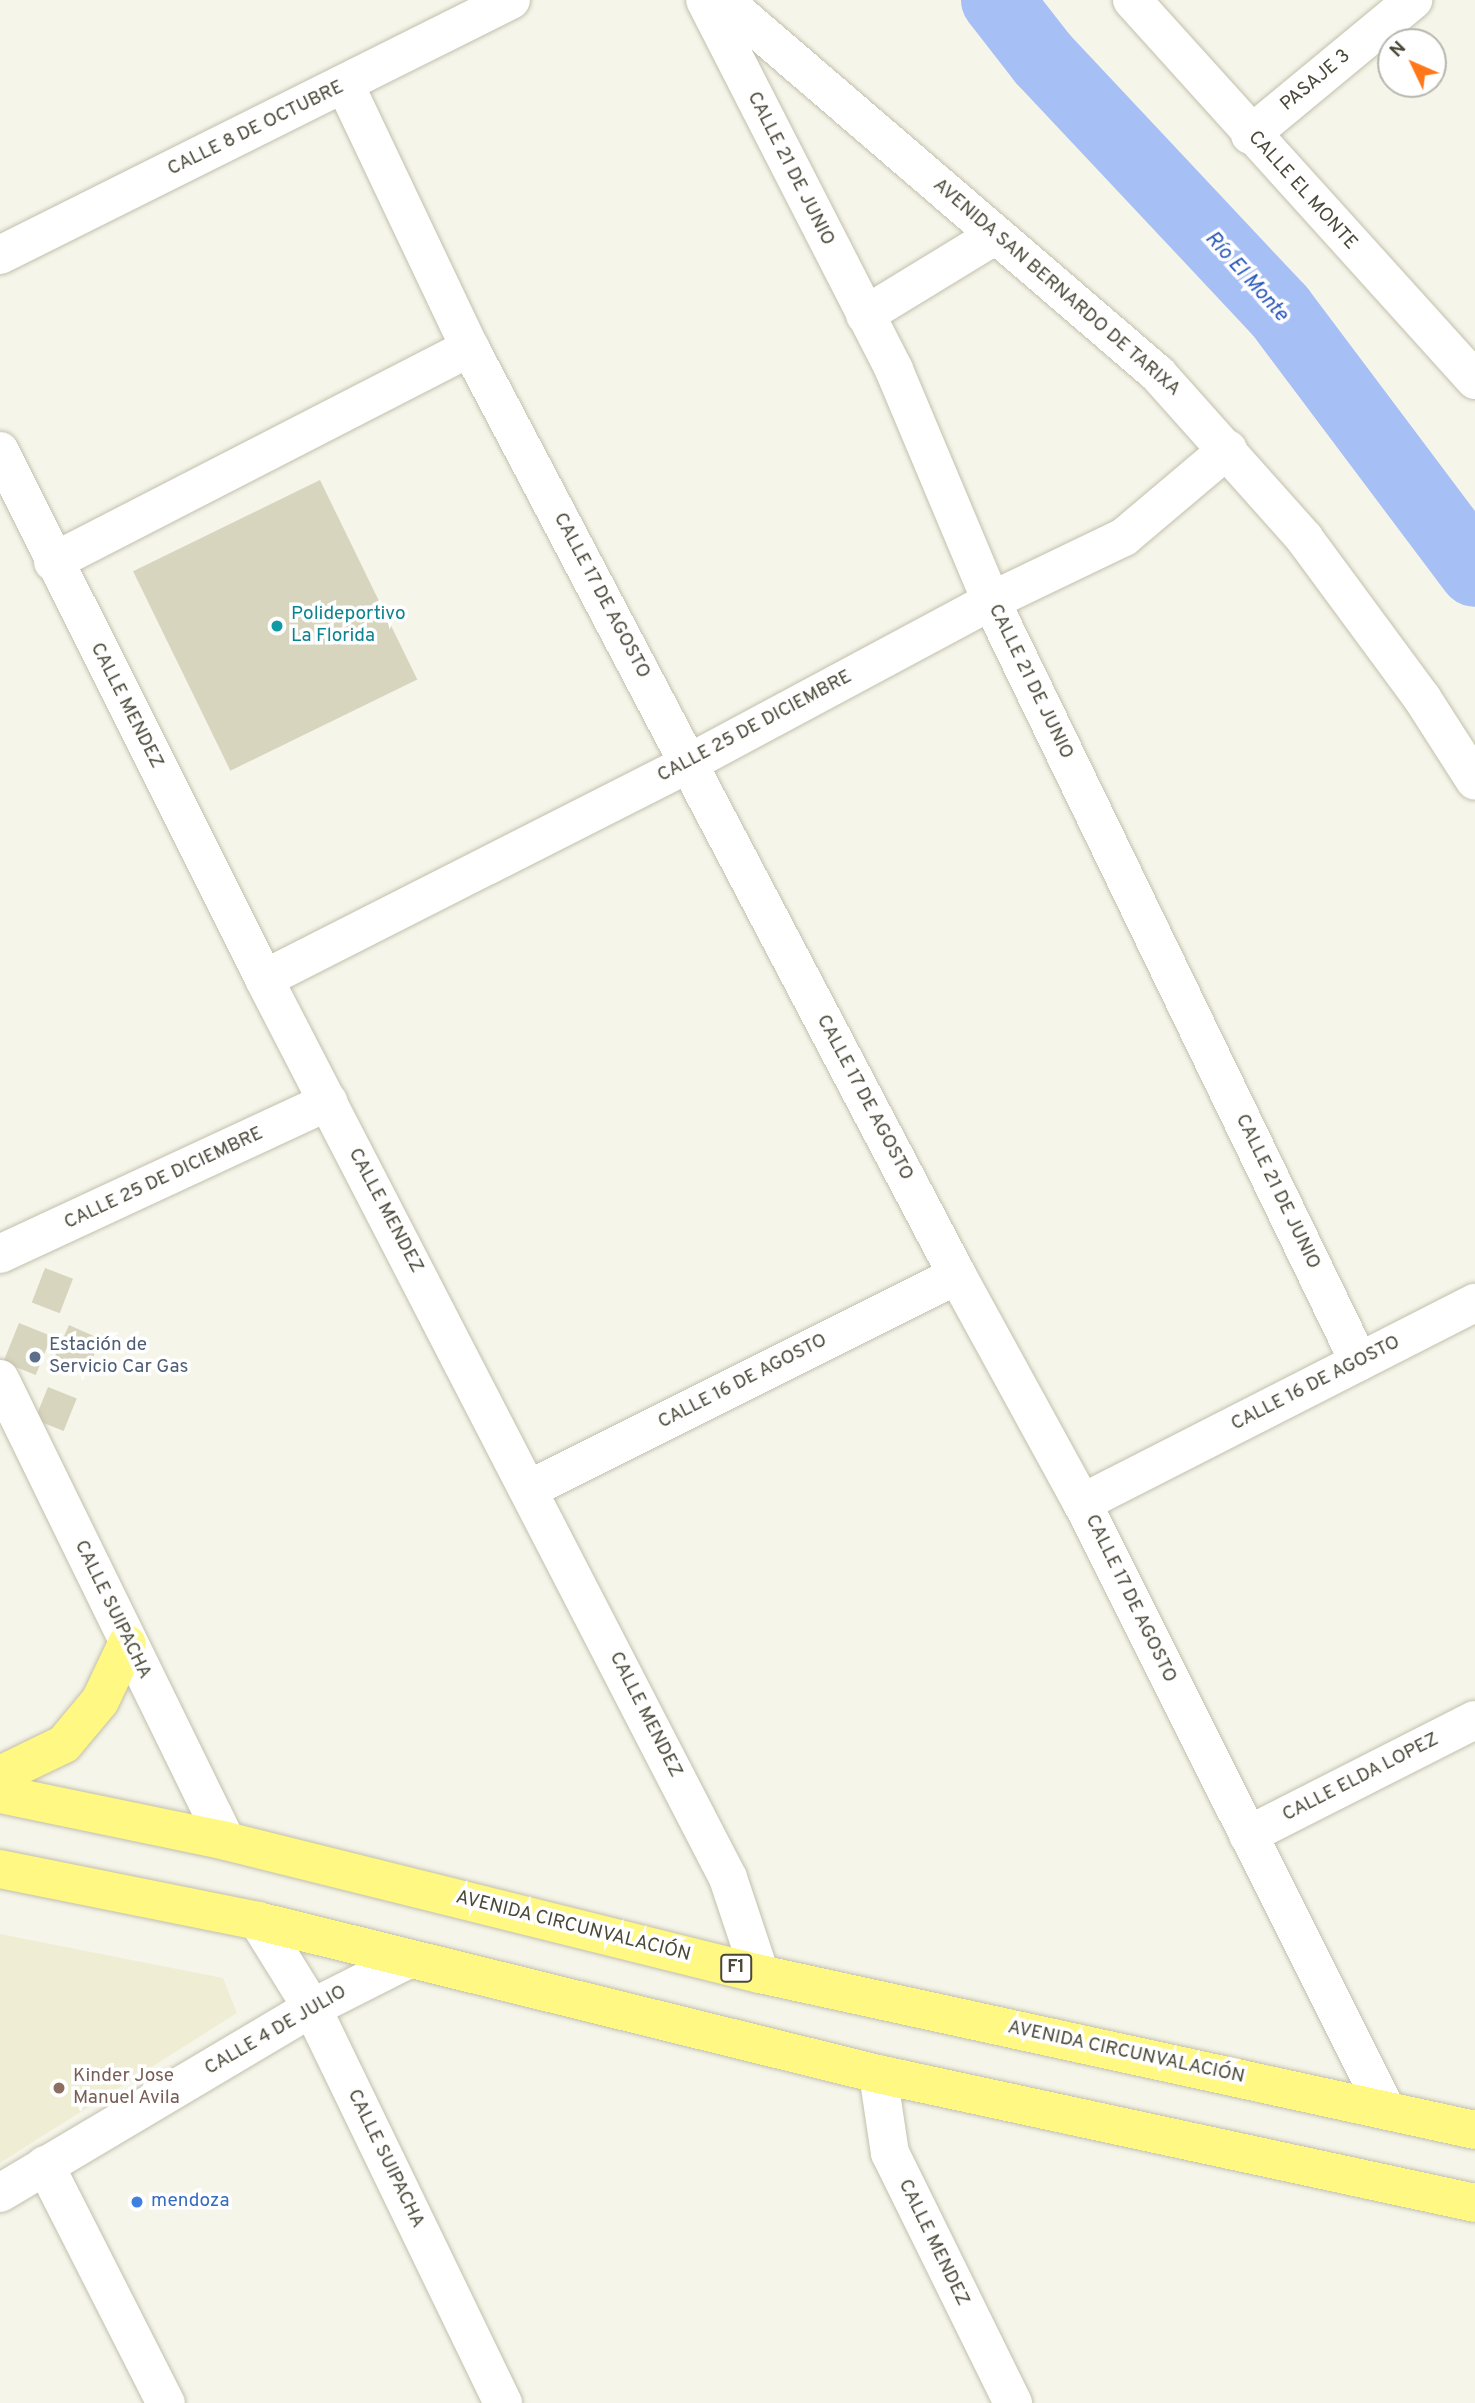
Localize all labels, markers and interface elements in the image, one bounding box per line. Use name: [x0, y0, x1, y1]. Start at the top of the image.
north arrow: [1377, 28, 1447, 98]
text: N: [1385, 37, 1412, 63]
street label: PASAJE 3: [1276, 45, 1356, 117]
street label: CALLE 8 DE OCTUBRE: [164, 76, 348, 182]
street label: CALLE 21 DE JUNIO: [741, 88, 839, 250]
street label: CALLE EL MONTE: [1242, 127, 1362, 255]
street label: AVENIDA SAN BERNARDO DE TARIXA: [927, 174, 1185, 402]
water label: Río El Monte: [1199, 227, 1293, 327]
street label: CALLE 17 DE AGOSTO: [547, 509, 655, 683]
street label: CALLE 21 DE JUNIO: [983, 601, 1077, 763]
place label: Polideportivo La Florida: [291, 604, 406, 648]
marker: Polideportivo La Florida: [269, 618, 285, 634]
street label: CALLE MENDEZ: [85, 639, 167, 773]
street label: CALLE 25 DE DICIEMBRE: [654, 666, 856, 788]
street label: CALLE 17 DE AGOSTO: [810, 1011, 918, 1185]
street label: CALLE 21 DE JUNIO: [1230, 1111, 1324, 1273]
street label: CALLE 25 DE DICIEMBRE: [61, 1123, 267, 1235]
street label: CALLE MENDEZ: [343, 1145, 427, 1277]
street label: CALLE 16 DE AGOSTO: [654, 1329, 832, 1435]
street label: CALLE 16 DE AGOSTO: [1227, 1331, 1405, 1437]
place label: Estación de Servicio Car Gas: [49, 1335, 188, 1379]
marker: Estación de Servicio Car Gas: [27, 1349, 43, 1365]
street label: CALLE 17 DE AGOSTO: [1079, 1511, 1181, 1687]
street label: CALLE SUIPACHA: [69, 1537, 155, 1683]
street label: CALLE MENDEZ: [604, 1648, 686, 1782]
street label: CALLE ELDA LOPEZ: [1279, 1729, 1443, 1827]
street label: AVENIDA CIRCUNVALACIÓN: [453, 1887, 693, 1967]
road number: F1: [718, 1954, 754, 1982]
street label: CALLE 4 DE JULIO: [201, 1981, 351, 2081]
street label: AVENIDA CIRCUNVALACIÓN: [1005, 2017, 1247, 2089]
place label: Kinder Jose Manuel Avila: [73, 2066, 180, 2110]
marker: Kinder Jose Manuel Avila: [51, 2080, 67, 2096]
street label: CALLE SUIPACHA: [342, 2086, 428, 2232]
street label: CALLE MENDEZ: [893, 2176, 973, 2310]
place label: mendoza: [151, 2191, 229, 2213]
marker: mendoza: [129, 2194, 145, 2210]

